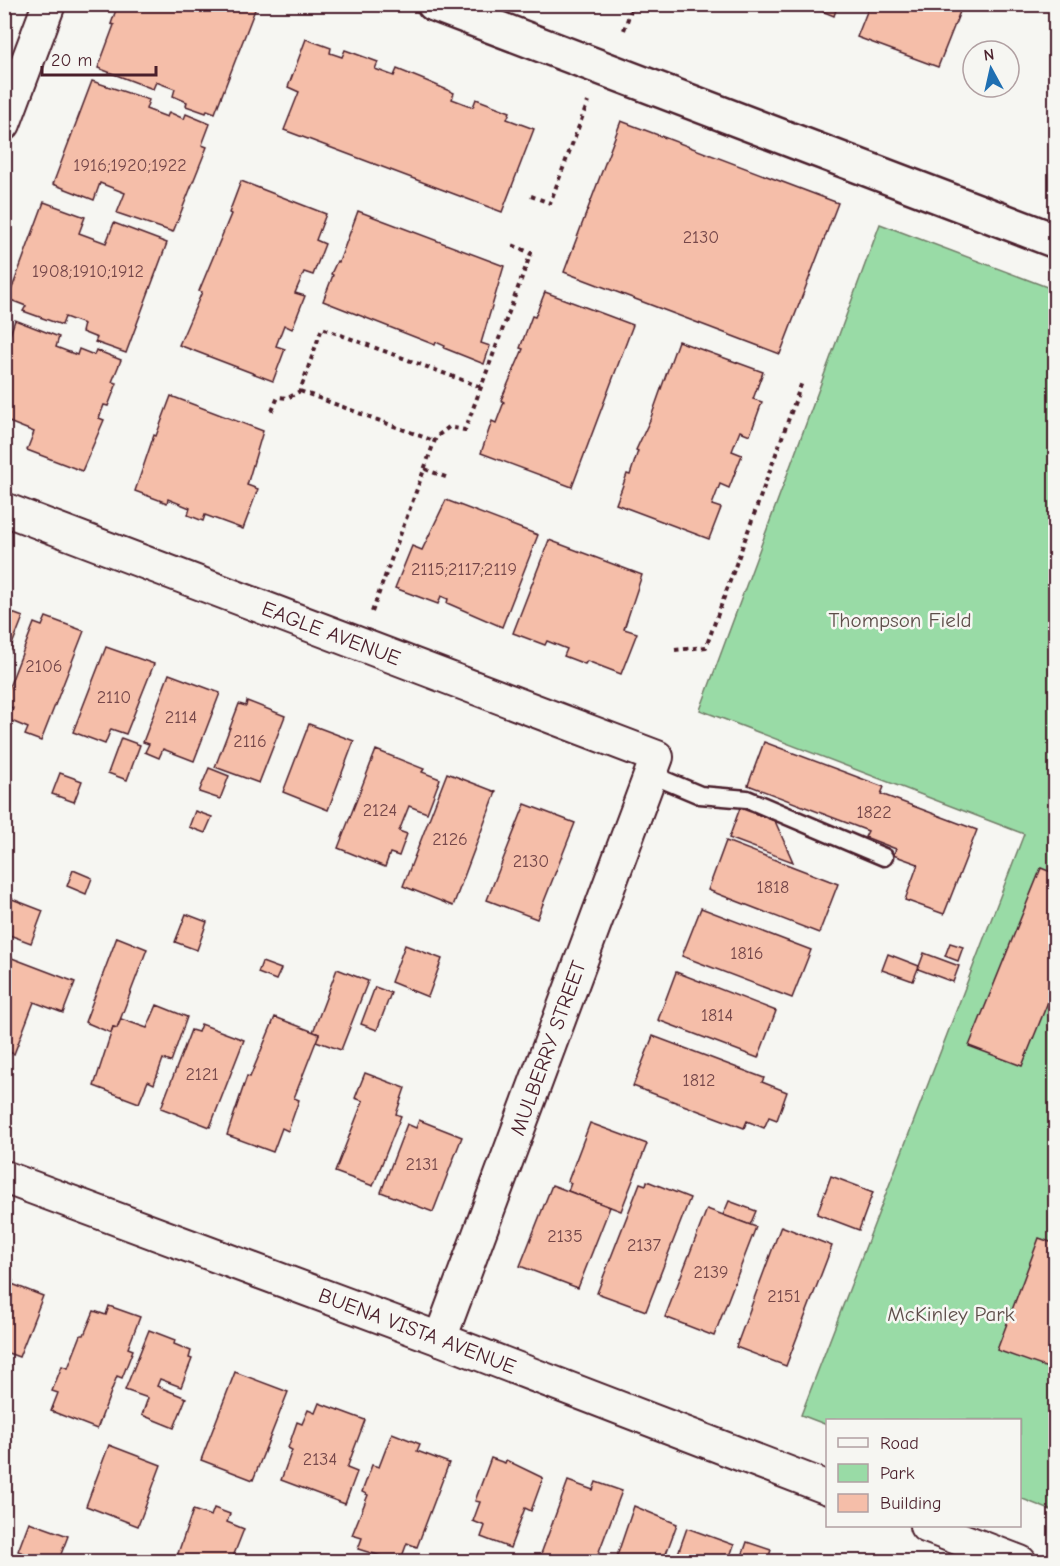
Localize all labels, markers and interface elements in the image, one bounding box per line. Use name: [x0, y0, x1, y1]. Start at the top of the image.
scale bar: [42, 39, 156, 77]
north arrow: [961, 39, 1021, 99]
text: N: [983, 45, 995, 65]
text: 20 m: [51, 50, 92, 71]
house number: 1916;1920;1922: [73, 155, 187, 176]
house number: 2130: [683, 227, 719, 248]
house number: 1908;1910;1912: [32, 261, 144, 282]
house number: 2115;2117;2119: [411, 559, 517, 580]
street label: EAGLE AVENUE: [259, 596, 404, 670]
park label: Thompson Field: [828, 608, 972, 632]
house number: 2106: [25, 656, 63, 677]
house number: 2110: [97, 687, 131, 708]
house number: 2114: [165, 707, 197, 728]
house number: 2116: [233, 731, 267, 752]
house number: 2124: [363, 800, 397, 821]
house number: 1822: [856, 802, 892, 823]
house number: 2126: [432, 829, 468, 850]
house number: 2130: [513, 851, 549, 872]
house number: 1818: [757, 877, 789, 898]
house number: 1816: [730, 943, 764, 964]
street label: MULBERRY STREET: [505, 957, 591, 1139]
house number: 1814: [701, 1005, 733, 1026]
house number: 2121: [185, 1064, 219, 1085]
house number: 1812: [683, 1070, 715, 1091]
house number: 2131: [406, 1154, 438, 1175]
house number: 2135: [547, 1226, 583, 1247]
house number: 2137: [627, 1235, 662, 1256]
house number: 2139: [693, 1262, 729, 1283]
street label: BUENA VISTA AVENUE: [315, 1283, 519, 1379]
house number: 2151: [767, 1286, 801, 1307]
park label: McKinley Park: [887, 1302, 1015, 1326]
legend: [826, 1419, 1021, 1527]
text: Road: [880, 1433, 919, 1454]
house number: 2134: [303, 1449, 337, 1470]
text: Park: [880, 1463, 915, 1484]
text: Building: [880, 1493, 942, 1514]

